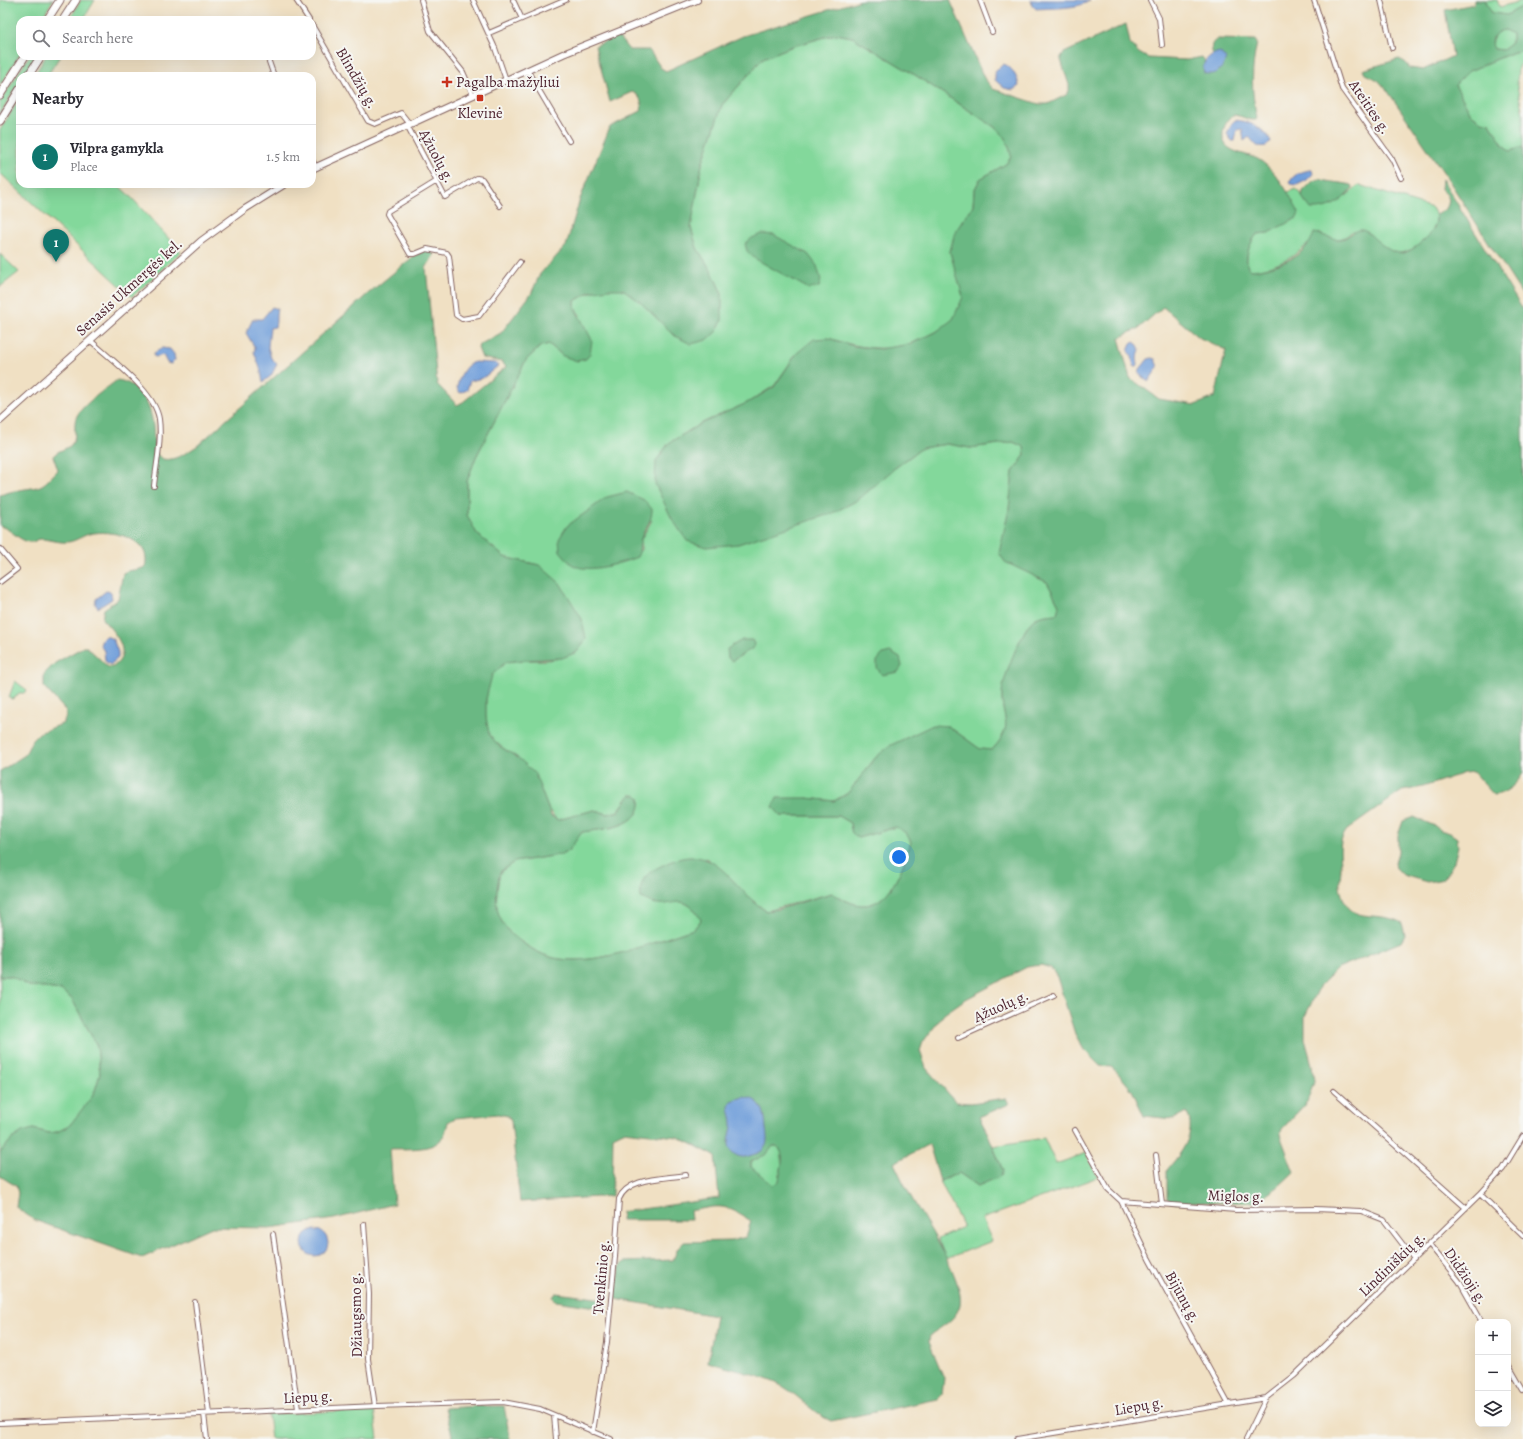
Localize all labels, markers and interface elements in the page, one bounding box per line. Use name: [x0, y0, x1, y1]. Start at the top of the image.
search box: [16, 16, 316, 60]
icon: search: [30, 27, 52, 49]
text: Search here: [62, 28, 133, 48]
street label: Blindžių g.: [331, 44, 383, 112]
place label: Pagalba mažyliui: [456, 72, 560, 92]
street label: Ateities g.: [1344, 75, 1396, 138]
marker: Pagalba mažyliui: [441, 76, 453, 88]
text: Nearby: [32, 87, 83, 110]
marker: Klevinė: [475, 93, 485, 103]
place label: Klevinė: [457, 103, 503, 123]
street label: Ąžuolų g.: [414, 125, 459, 186]
text: Vilpra gamykla: [70, 138, 164, 158]
text: 1: [43, 148, 47, 165]
text: 1.5 km: [266, 148, 300, 165]
text: Place: [70, 158, 98, 175]
pin: 1: [43, 229, 69, 262]
street label: Senasis Ukmergės kel.: [71, 234, 187, 340]
your location: [889, 847, 909, 867]
street label: Ąžuolų g.: [969, 985, 1032, 1027]
street label: Miglos g.: [1207, 1185, 1265, 1207]
street label: Lindiniškių g.: [1354, 1227, 1430, 1301]
street label: Tvenkinio g.: [588, 1239, 614, 1315]
street label: Didžioji g.: [1440, 1244, 1492, 1308]
street label: Bijūnų g.: [1161, 1268, 1205, 1326]
street label: Džiaugsmo g.: [345, 1272, 367, 1358]
map controls: [1475, 1319, 1511, 1427]
button: +: [1475, 1319, 1511, 1355]
button: −: [1475, 1355, 1511, 1391]
street label: Liepų g.: [283, 1386, 333, 1408]
button: layers: [1475, 1391, 1511, 1427]
street label: Liepų g.: [1113, 1392, 1165, 1420]

